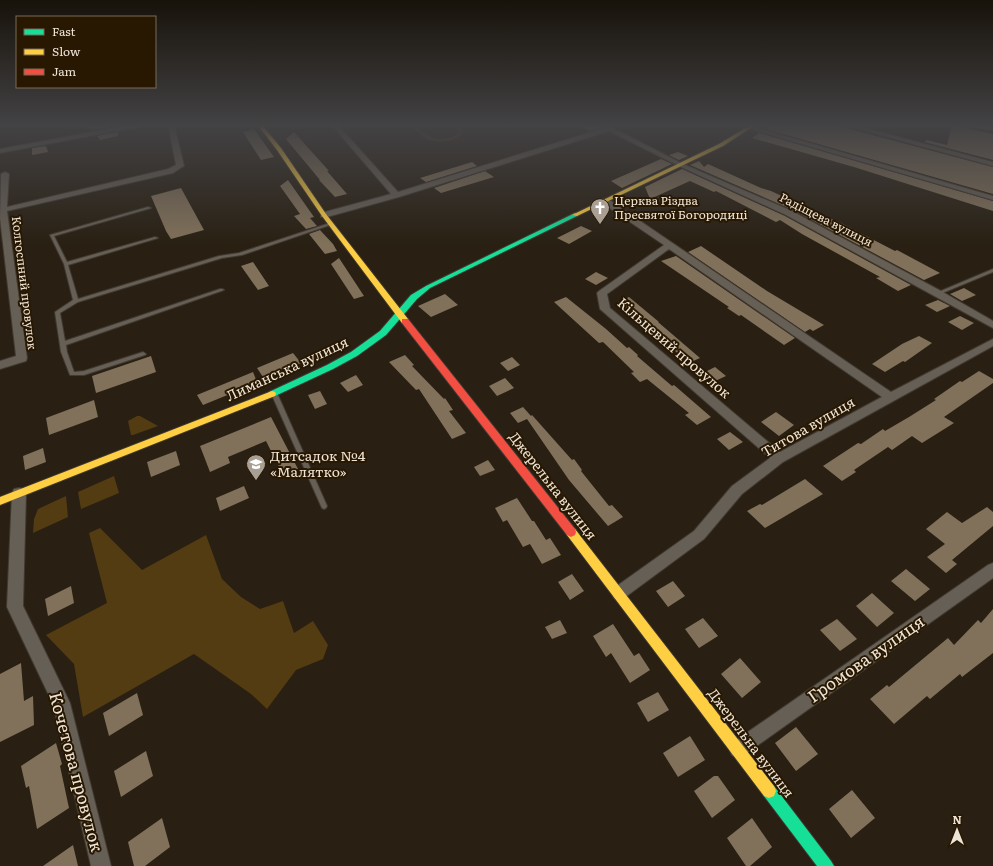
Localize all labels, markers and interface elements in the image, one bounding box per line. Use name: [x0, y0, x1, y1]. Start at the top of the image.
legend: [16, 16, 156, 88]
text: Fast: [52, 22, 76, 40]
text: Slow: [52, 42, 81, 60]
text: Jam: [52, 62, 77, 80]
street label: Радіщева вулиця: [777, 188, 876, 250]
place label: Церква Різдва Пресвятої Богородиці: [614, 191, 748, 223]
church icon: Церква Різдва Пресвятої Богородиці: [589, 197, 611, 225]
street label: Колгоспний провулок: [8, 215, 42, 351]
street label: Кільцевий провулок: [614, 292, 736, 403]
street label: Лиманська вулиця: [222, 331, 351, 405]
street label: Титова вулиця: [757, 391, 858, 461]
street label: Джерельна вулиця: [505, 427, 602, 544]
place label: Дитсадок №4 «Малятко»: [270, 445, 366, 481]
school or university icon: Дитсадок №4 «Малятко»: [245, 453, 267, 481]
street label: Громова вулиця: [802, 608, 929, 708]
street label: Джерельна вулиця: [704, 684, 800, 801]
street label: Кочетова провулок: [44, 689, 111, 854]
north arrow: [937, 810, 977, 850]
text: N: [952, 811, 962, 827]

